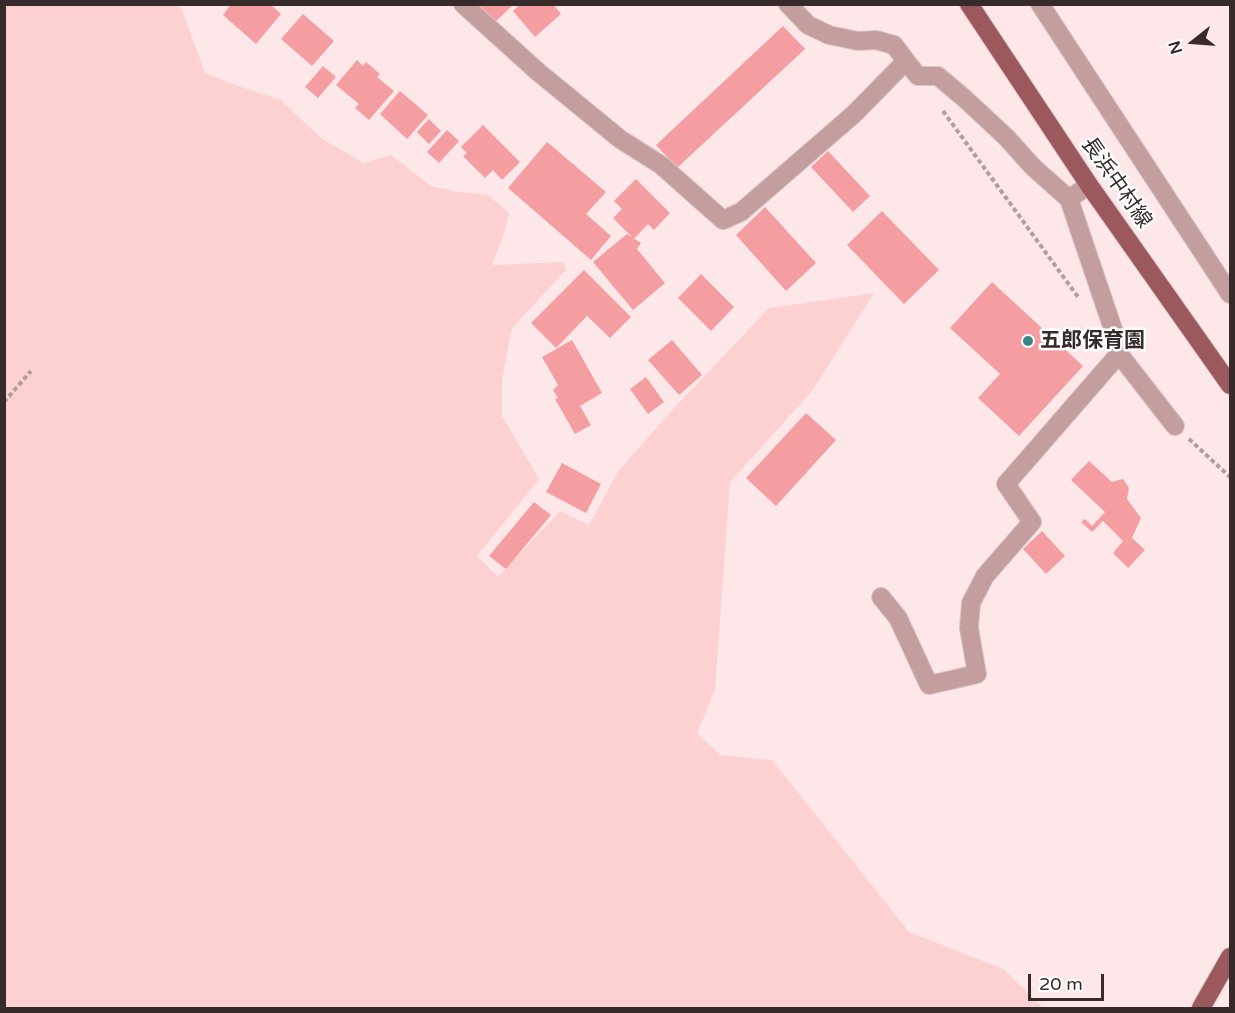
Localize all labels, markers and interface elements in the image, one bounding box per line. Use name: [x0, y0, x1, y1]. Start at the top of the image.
north arrow: [1163, 12, 1223, 72]
text: N: [1164, 38, 1187, 56]
street label: 長浜中村線: [1076, 133, 1156, 233]
place label: 五郎保育園: [1040, 328, 1145, 354]
marker: 五郎保育園: [1021, 334, 1035, 348]
scale bar: [1031, 962, 1108, 1000]
text: 20 m: [1039, 973, 1083, 995]

